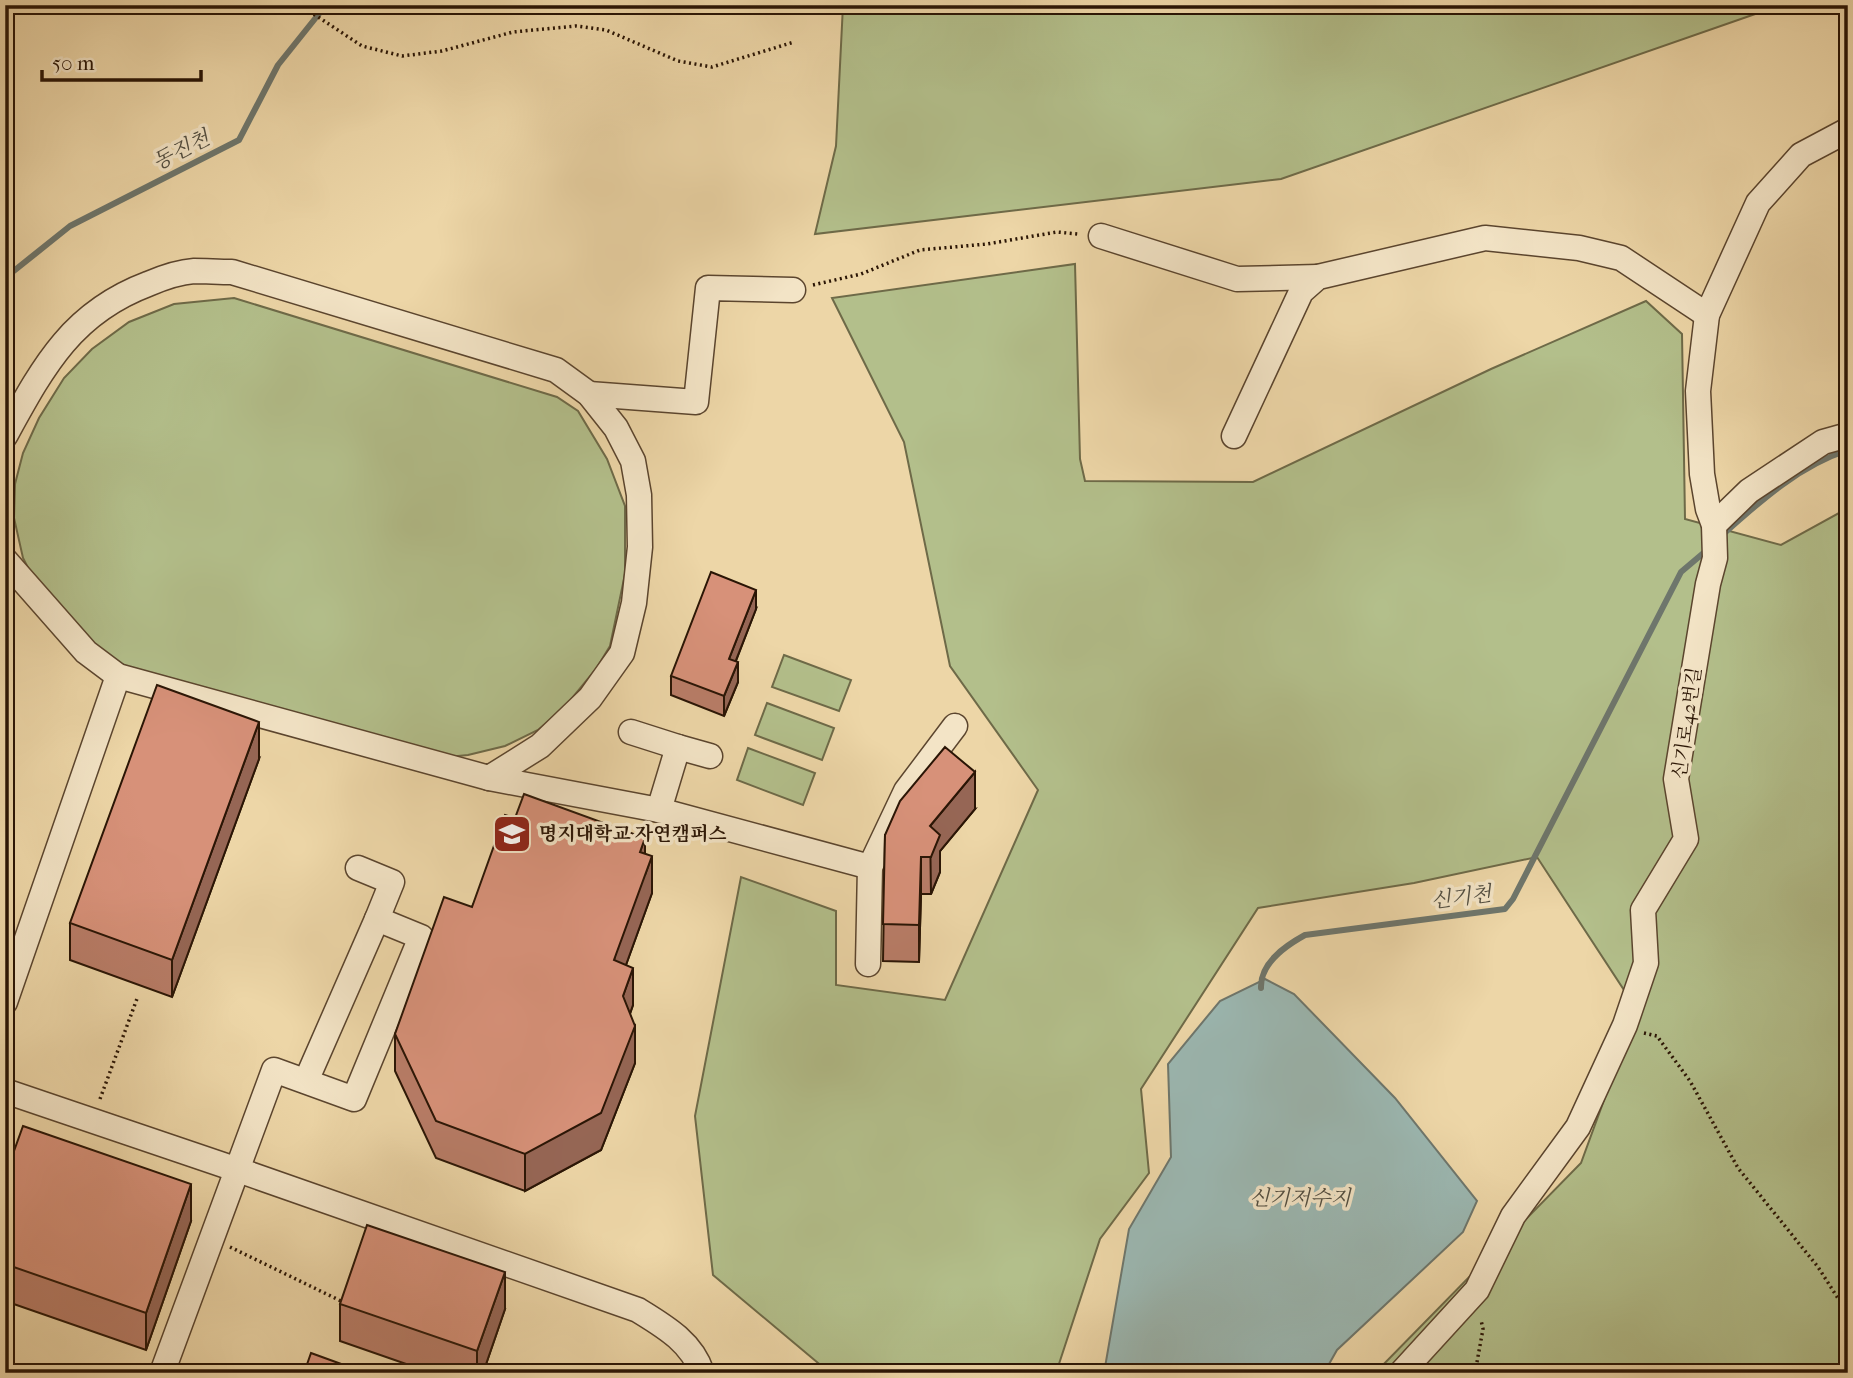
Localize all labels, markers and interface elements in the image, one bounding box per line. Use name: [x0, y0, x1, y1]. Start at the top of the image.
scale bar: [42, 38, 201, 82]
text: 50 m: [52, 51, 95, 75]
water label: 동진천: [148, 125, 215, 175]
street label: 신기로42번길: [1668, 666, 1706, 780]
school or university icon: 명지대학교 자연캠퍼스: [491, 813, 533, 855]
place label: 명지대학교 자연캠퍼스: [539, 823, 727, 845]
water label: 신기천: [1429, 881, 1494, 913]
water label: 신기저수지: [1249, 1186, 1352, 1210]

